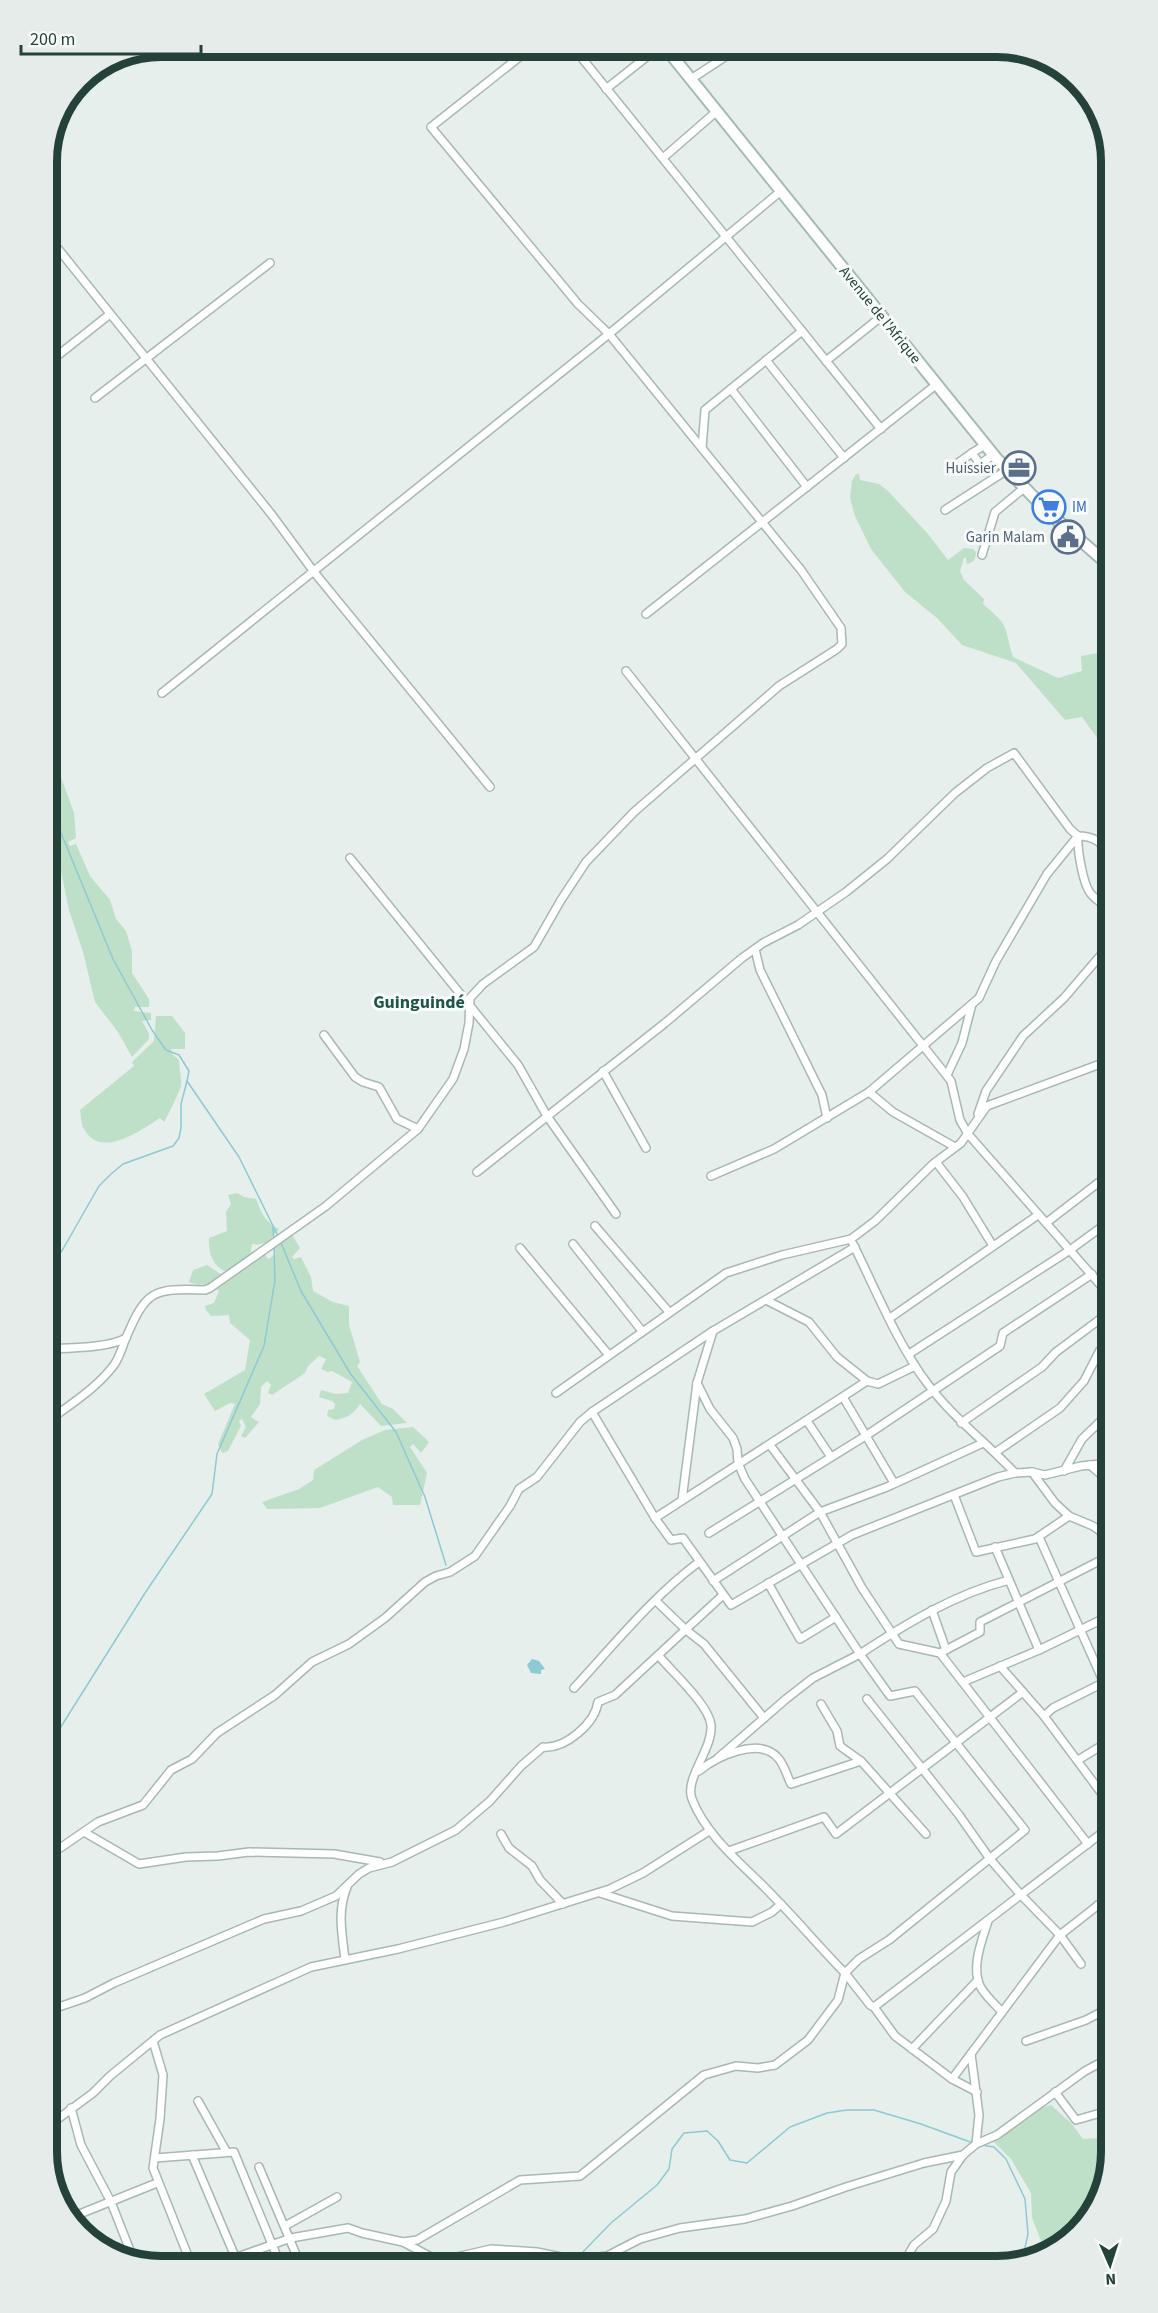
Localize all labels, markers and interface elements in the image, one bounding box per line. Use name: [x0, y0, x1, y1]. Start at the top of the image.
scale bar: [21, 18, 201, 56]
text: 200 m: [30, 27, 75, 52]
street label: Avenue de l'Afrique: [834, 262, 926, 368]
office icon: Huissier: [1001, 450, 1037, 486]
place label: Huissier: [945, 458, 997, 479]
supermarket icon: IM: [1031, 489, 1067, 525]
place label: IM: [1072, 497, 1087, 518]
public building icon: Garin Malam: [1050, 519, 1086, 555]
place label: Garin Malam: [966, 527, 1045, 548]
district label: Guinguindé: [373, 990, 465, 1015]
north arrow: [1080, 2235, 1140, 2295]
text: N: [1105, 2268, 1117, 2290]

